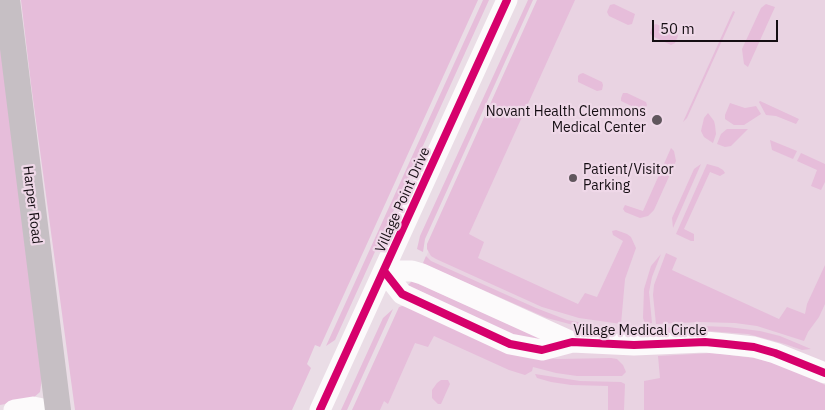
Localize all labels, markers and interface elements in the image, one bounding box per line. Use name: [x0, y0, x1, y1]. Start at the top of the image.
scale bar: [655, 10, 781, 42]
text: 50 m: [660, 19, 695, 38]
place label: Novant Health Clemmons Medical Center: [486, 104, 646, 136]
marker: Novant Health Clemmons Medical Center: [650, 113, 664, 127]
street label: Village Point Drive: [372, 145, 434, 255]
place label: Patient/Visitor Parking: [583, 162, 674, 194]
street label: Harper Road: [19, 165, 45, 245]
marker: Patient/Visitor Parking: [567, 172, 579, 184]
street label: Village Medical Circle: [573, 323, 707, 339]

